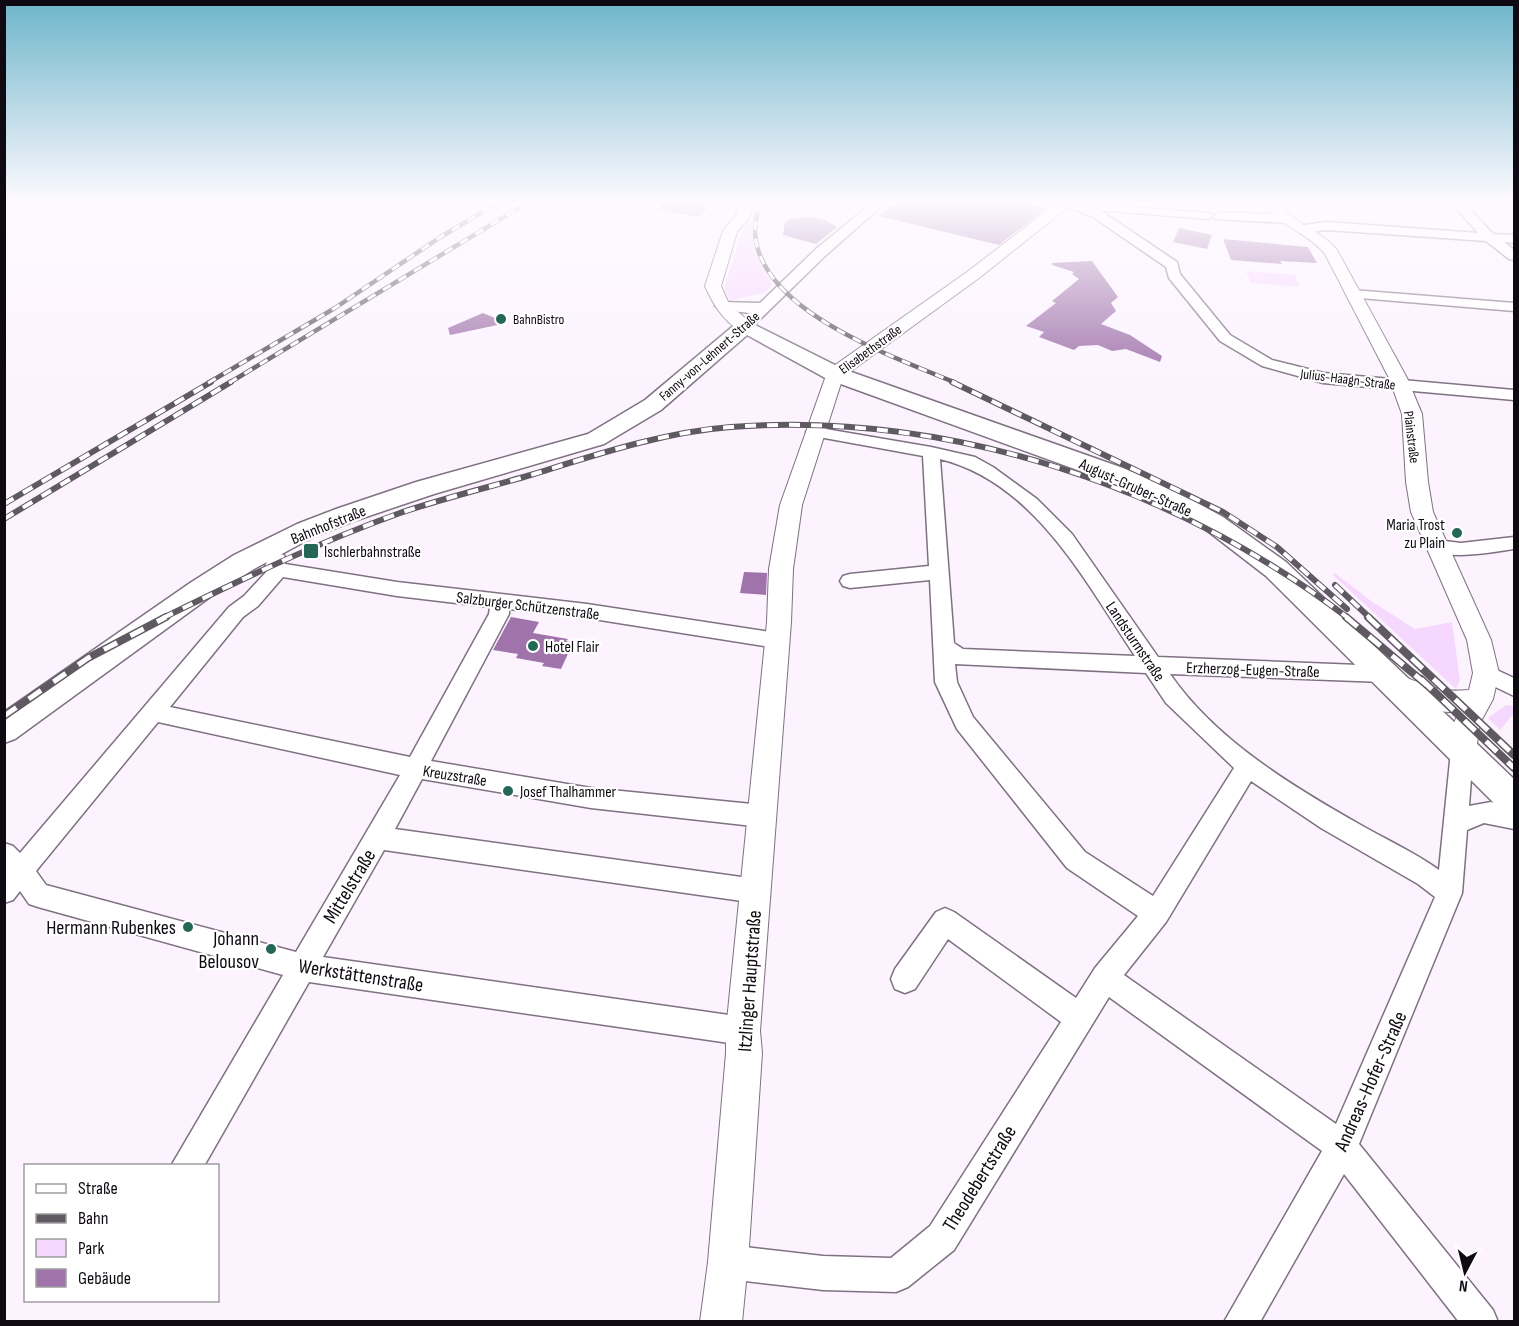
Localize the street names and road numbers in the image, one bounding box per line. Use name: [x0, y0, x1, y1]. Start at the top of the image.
street label: Fanny-von-Lehnert-Straße: [656, 308, 763, 405]
street label: Elisabethstraße: [836, 321, 905, 378]
street label: Julius-Haagn-Straße: [1298, 365, 1396, 394]
street label: Plainstraße: [1400, 410, 1423, 464]
street label: August-Gruber-Straße: [1075, 455, 1195, 522]
street label: Bahnhofstraße: [288, 502, 369, 549]
street label: Salzburger Schützenstraße: [455, 588, 600, 625]
street label: Landsturmstraße: [1101, 598, 1168, 685]
street label: Erzherzog-Eugen-Straße: [1186, 659, 1320, 682]
street label: Kreuzstraße: [421, 762, 488, 791]
street label: Mittelstraße: [318, 845, 381, 928]
street label: Itzlinger Hauptstraße: [733, 909, 767, 1053]
street label: Werkstättenstraße: [297, 954, 425, 998]
street label: Andreas-Hofer-Straße: [1329, 1008, 1412, 1156]
street label: Theodebertstraße: [938, 1121, 1022, 1236]

